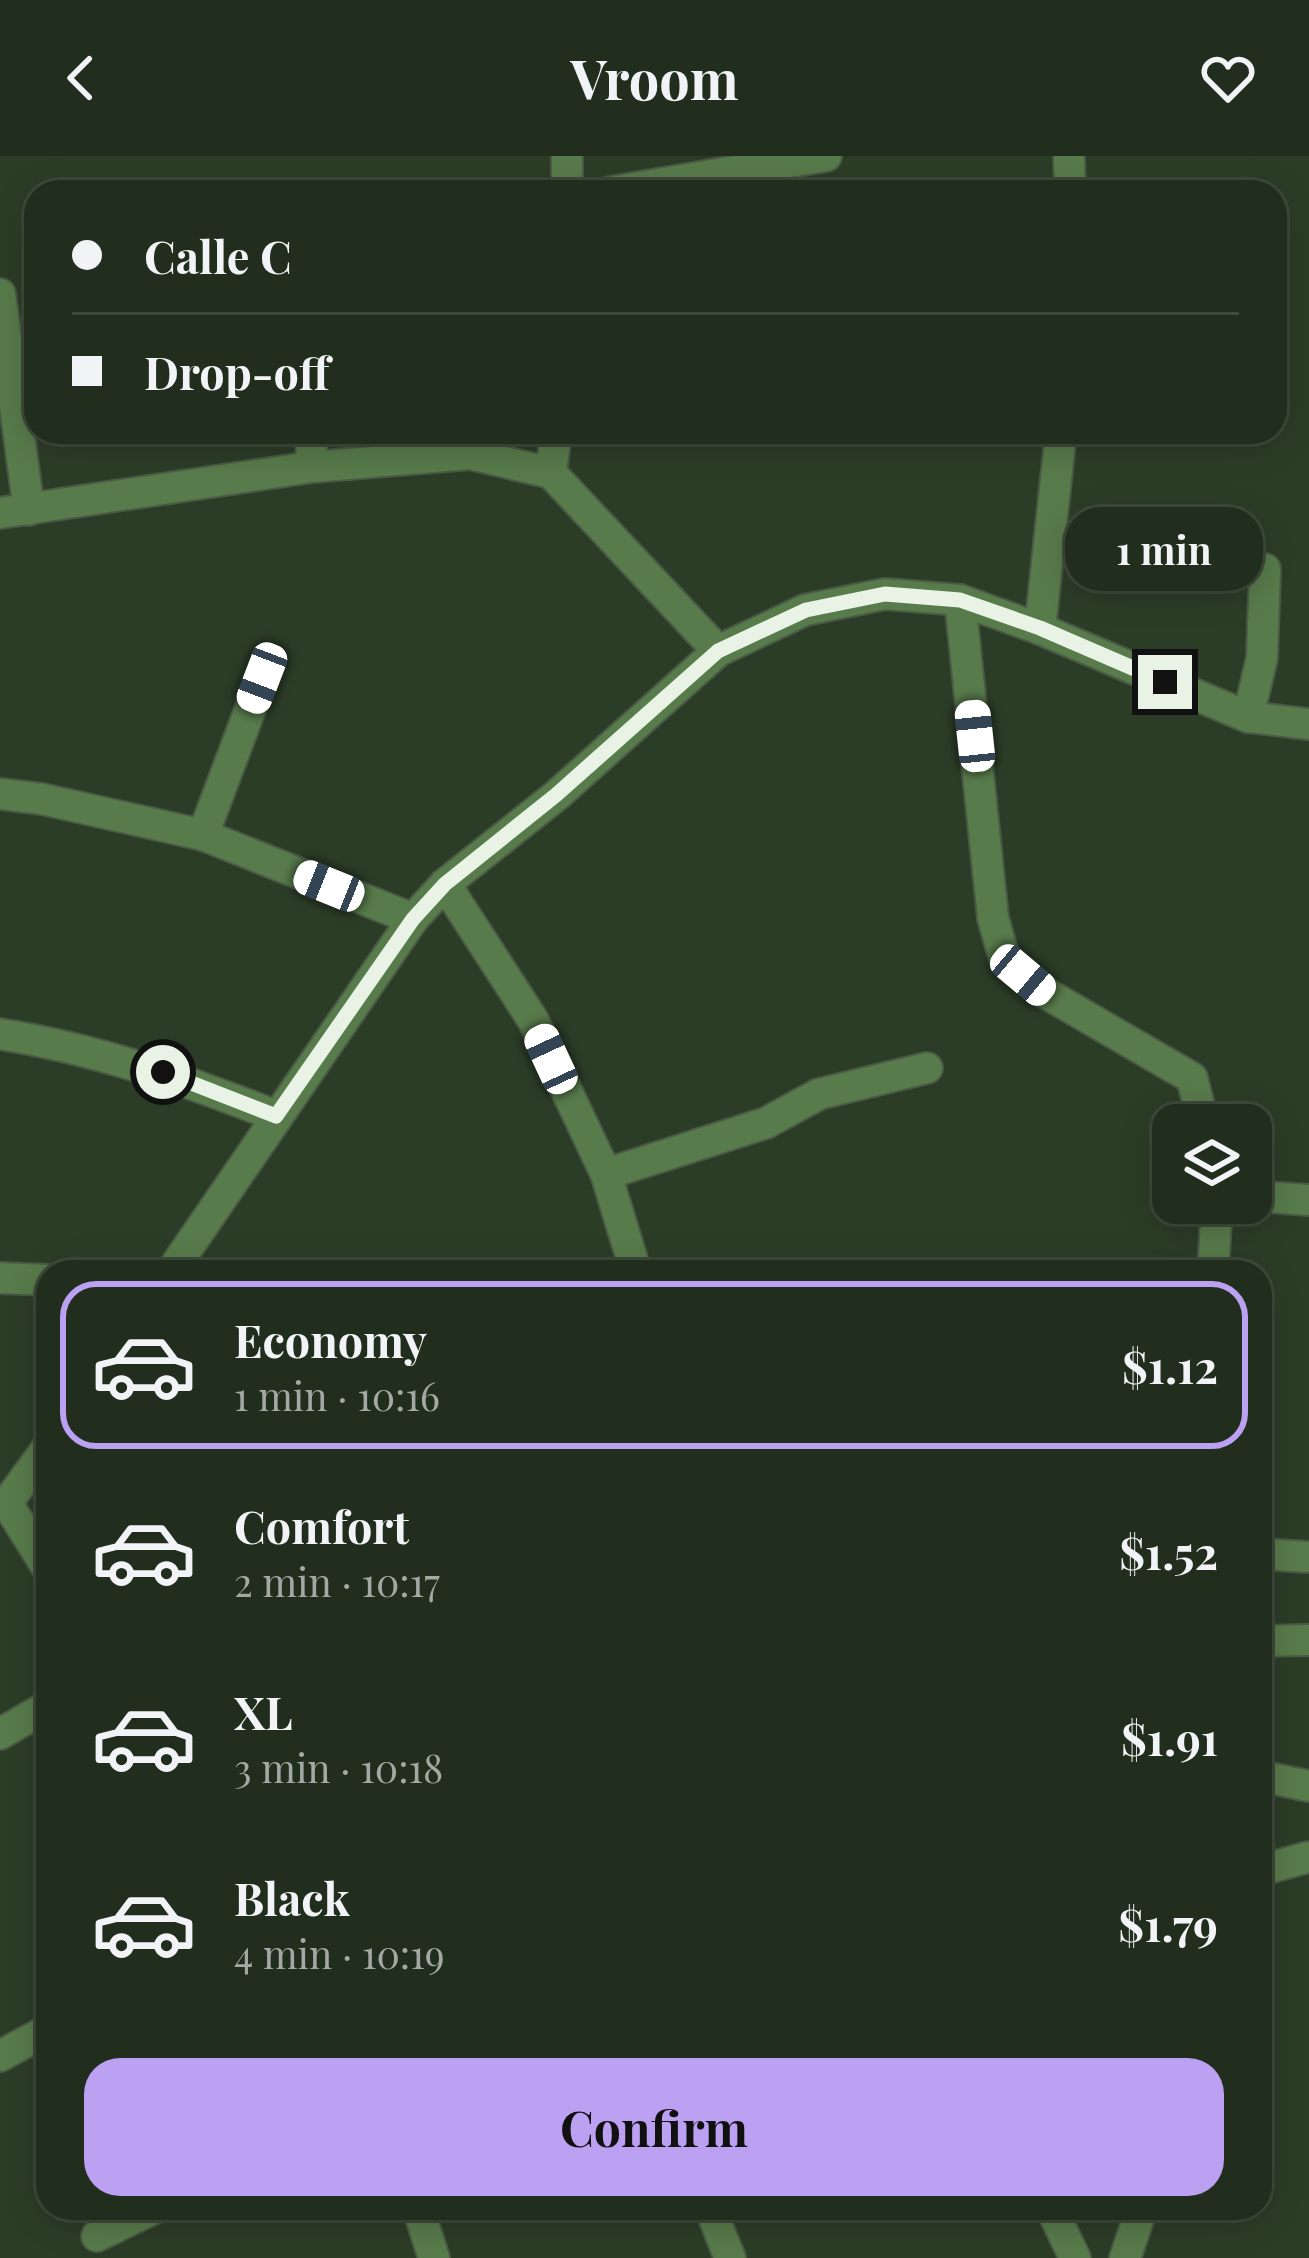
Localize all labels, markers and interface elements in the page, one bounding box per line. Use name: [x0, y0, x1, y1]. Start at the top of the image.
text: Vroom: [570, 42, 739, 114]
icon: back: [48, 45, 114, 111]
icon: heart: [1195, 45, 1261, 111]
text: Calle C: [144, 225, 292, 285]
text: Drop-off: [144, 341, 330, 401]
callout: 1 min: [1066, 508, 1264, 592]
text: 1 min: [1116, 523, 1212, 575]
car: [232, 638, 292, 718]
route end: [1138, 655, 1192, 709]
car: [953, 698, 997, 774]
car: [289, 856, 369, 916]
car: [984, 938, 1062, 1012]
car: [519, 1019, 583, 1099]
route start: [136, 1045, 190, 1099]
map controls: [1152, 1104, 1272, 1224]
button: layers: [1152, 1104, 1272, 1224]
text: Economy: [234, 1309, 427, 1369]
icon: car: [90, 1311, 198, 1419]
text: $1.12: [1122, 1335, 1218, 1395]
text: 1 min · 10:16: [234, 1369, 440, 1421]
text: Comfort: [234, 1495, 409, 1555]
icon: car: [90, 1497, 198, 1605]
text: $1.52: [1119, 1521, 1218, 1581]
text: 2 min · 10:17: [234, 1555, 440, 1607]
text: XL: [234, 1681, 293, 1741]
icon: car: [90, 1683, 198, 1791]
text: $1.91: [1121, 1707, 1218, 1767]
text: 3 min · 10:18: [234, 1741, 443, 1793]
text: Black: [234, 1867, 350, 1927]
icon: car: [90, 1869, 198, 1977]
text: $1.79: [1118, 1893, 1218, 1953]
text: 4 min · 10:19: [234, 1927, 445, 1979]
button: Confirm: [84, 2058, 1224, 2196]

